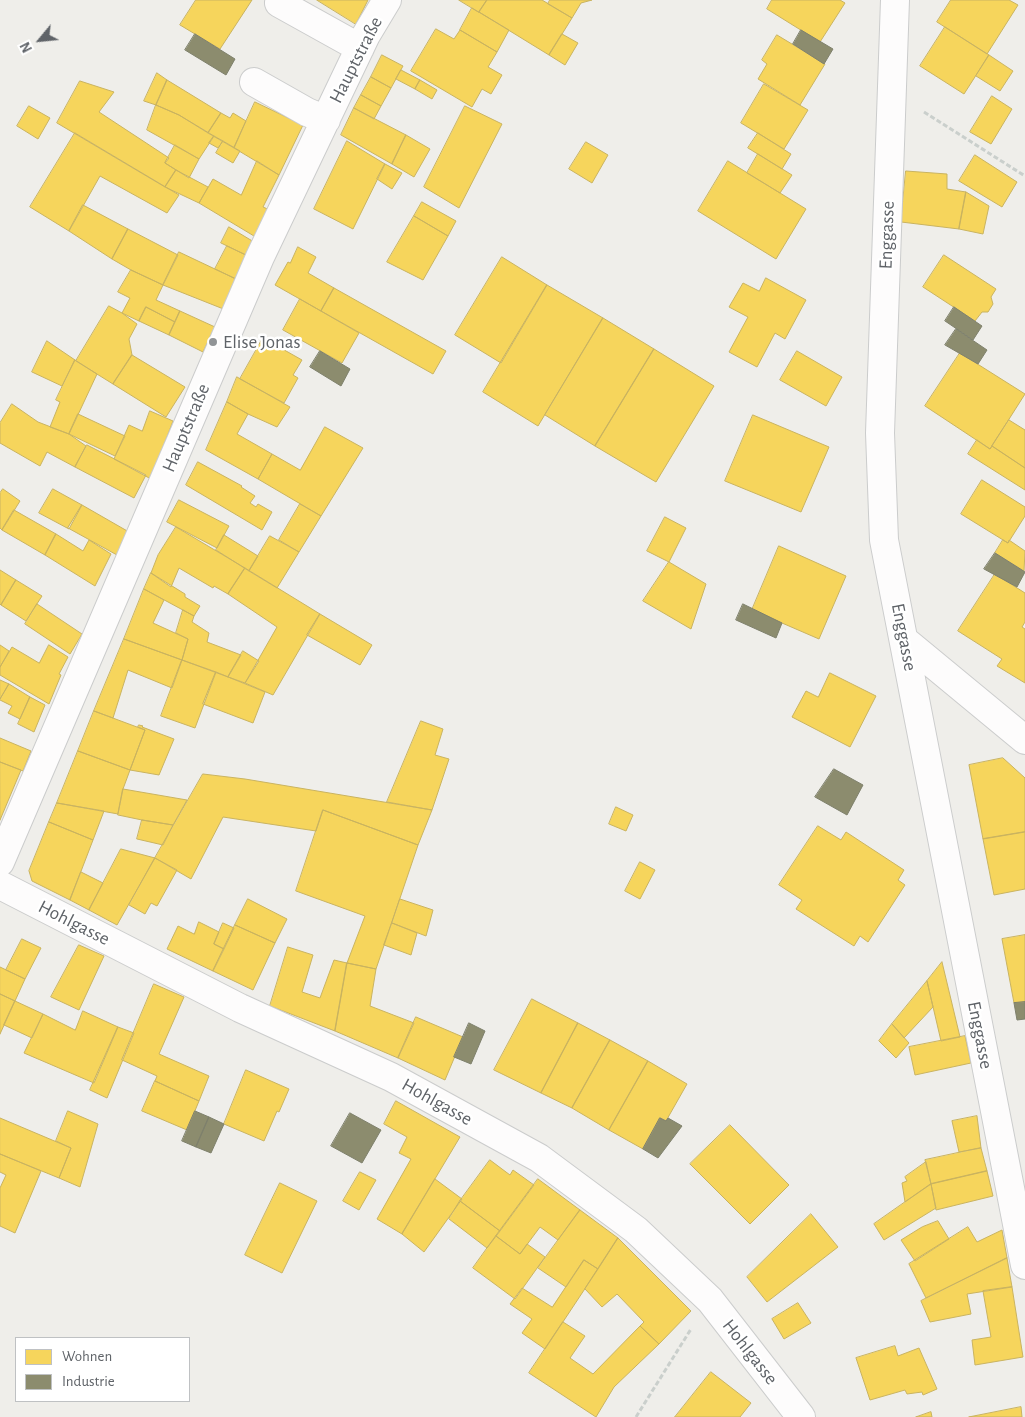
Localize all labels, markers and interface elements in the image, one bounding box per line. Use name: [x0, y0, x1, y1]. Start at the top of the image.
street label: Hauptstraße: [325, 13, 387, 107]
north arrow: [15, 15, 65, 65]
text: N: [18, 39, 35, 55]
street label: Enggasse: [874, 200, 900, 270]
place label: Elise Jonas: [223, 331, 301, 353]
marker: Elise Jonas: [207, 336, 219, 348]
street label: Hauptstraße: [157, 380, 215, 476]
street label: Enggasse: [886, 601, 922, 673]
street label: Hohlgasse: [34, 895, 114, 951]
street label: Enggasse: [962, 999, 998, 1071]
street label: Hohlgasse: [398, 1073, 476, 1131]
street label: Hohlgasse: [717, 1315, 783, 1389]
legend: [15, 1337, 190, 1402]
text: Wohnen: [62, 1349, 112, 1364]
text: Industrie: [62, 1374, 115, 1389]

